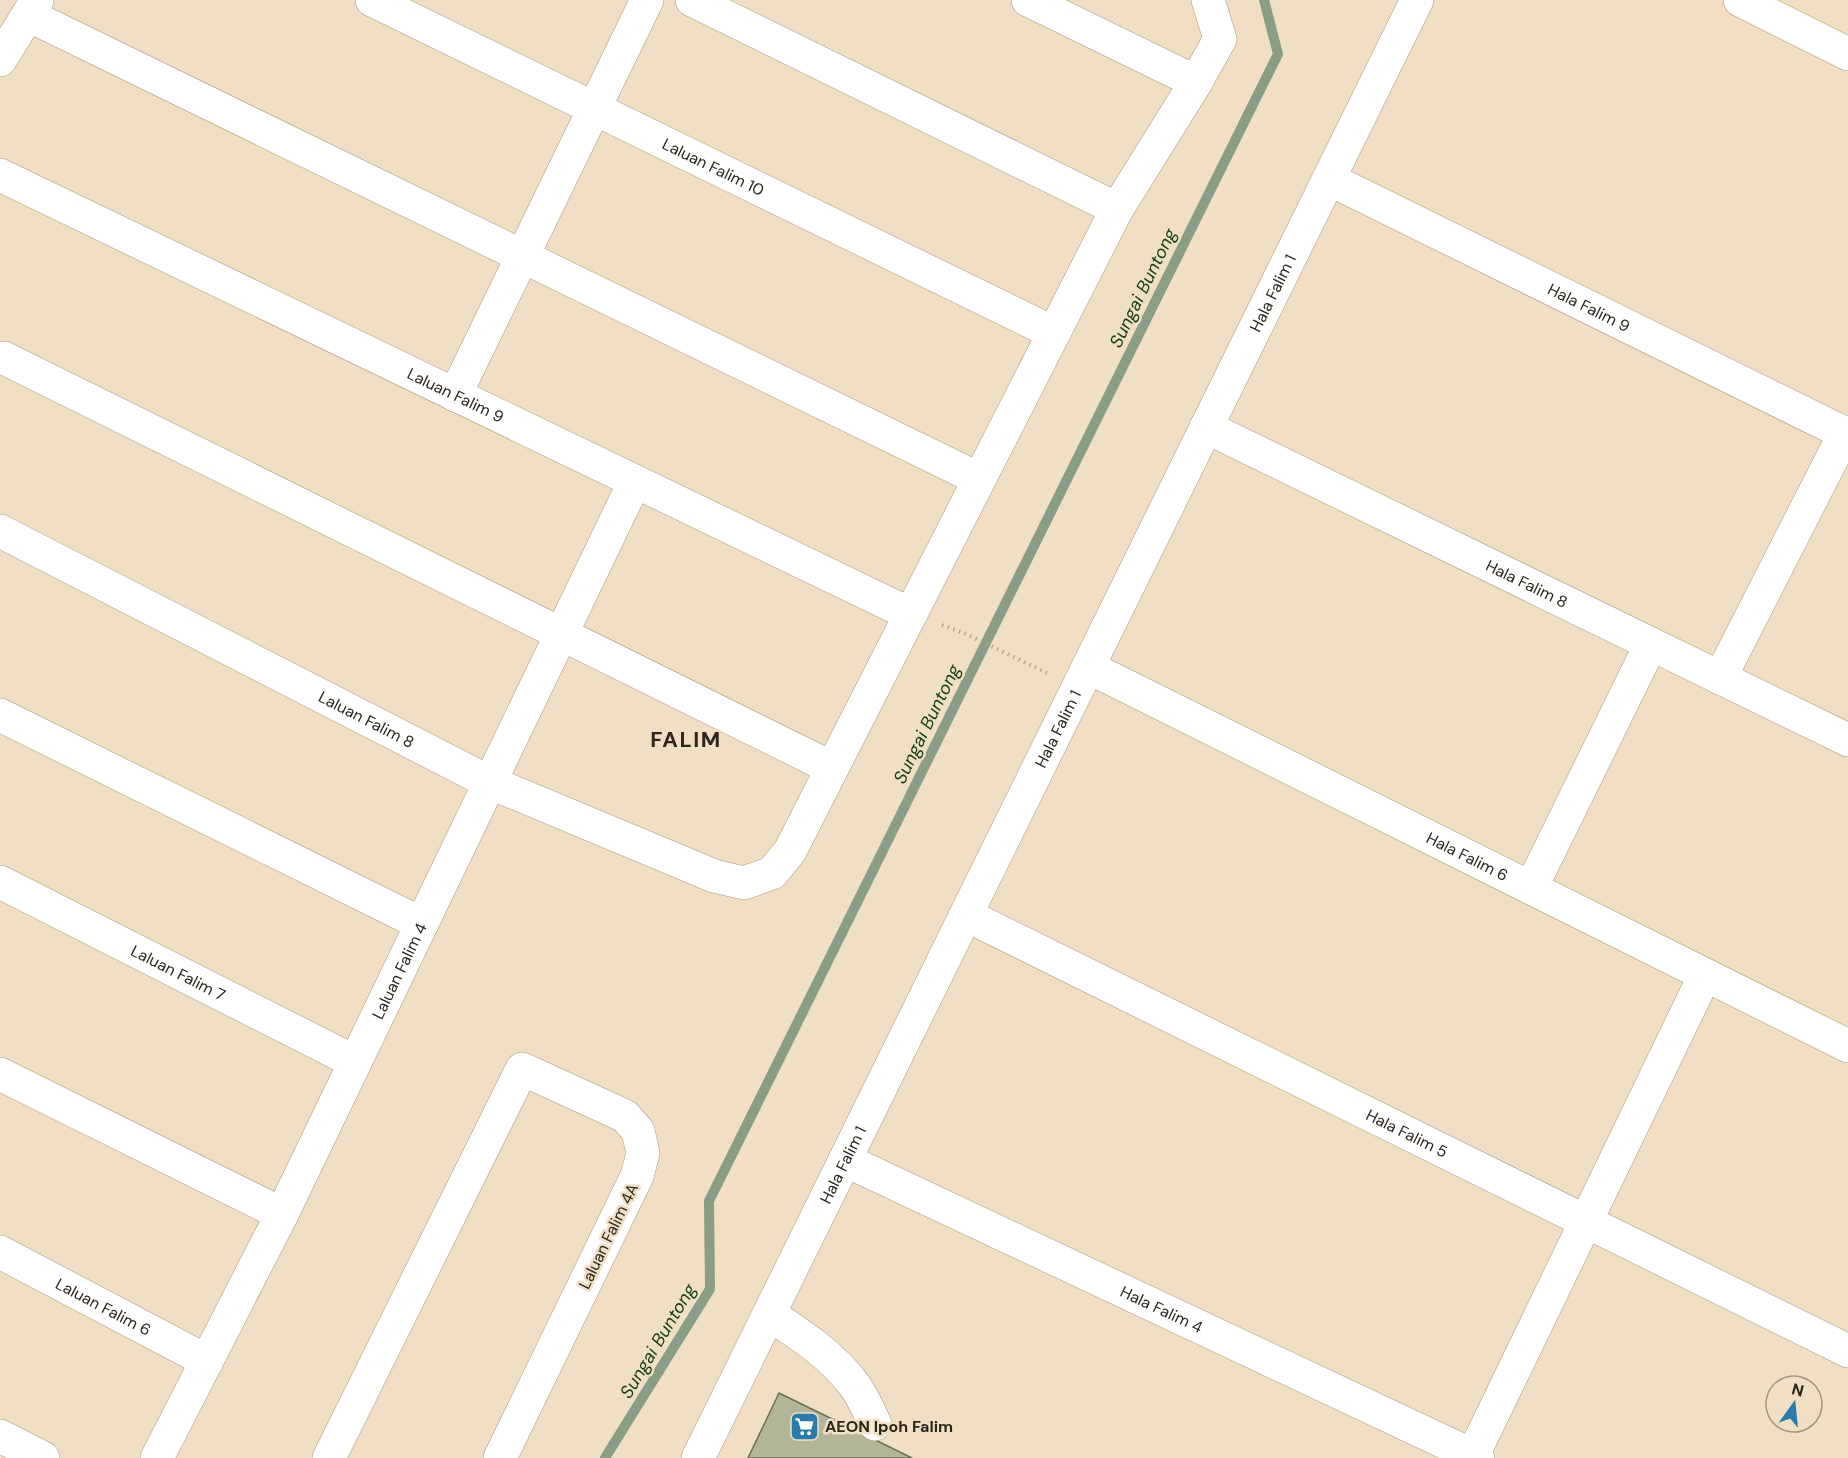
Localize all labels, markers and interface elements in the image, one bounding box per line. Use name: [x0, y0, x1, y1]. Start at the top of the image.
street label: Laluan Falim 10: [659, 133, 768, 201]
water label: Sungai Buntong: [1104, 224, 1183, 352]
street label: Hala Falim 1: [1245, 251, 1301, 335]
street label: Hala Falim 9: [1544, 279, 1633, 337]
street label: Laluan Falim 9: [404, 363, 507, 428]
street label: Hala Falim 8: [1482, 555, 1571, 613]
water label: Sungai Buntong: [888, 660, 967, 788]
street label: Laluan Falim 8: [315, 686, 418, 753]
street label: Hala Falim 1: [1030, 687, 1086, 771]
district label: FALIM: [650, 725, 722, 754]
street label: Hala Falim 6: [1423, 827, 1512, 886]
street label: Laluan Falim 4: [367, 919, 432, 1023]
street label: Laluan Falim 7: [127, 940, 229, 1006]
street label: Hala Falim 5: [1362, 1104, 1451, 1163]
street label: Hala Falim 1: [815, 1123, 871, 1207]
street label: Laluan Falim 4A: [574, 1180, 643, 1293]
street label: Laluan Falim 6: [52, 1273, 155, 1341]
water label: Sungai Buntong: [614, 1278, 702, 1403]
street label: Hala Falim 4: [1117, 1281, 1206, 1338]
north arrow: [1764, 1374, 1824, 1434]
text: N: [1789, 1378, 1806, 1402]
supermarket icon: AEON Ipoh Falim: [788, 1410, 820, 1442]
place label: AEON Ipoh Falim: [825, 1416, 953, 1437]

